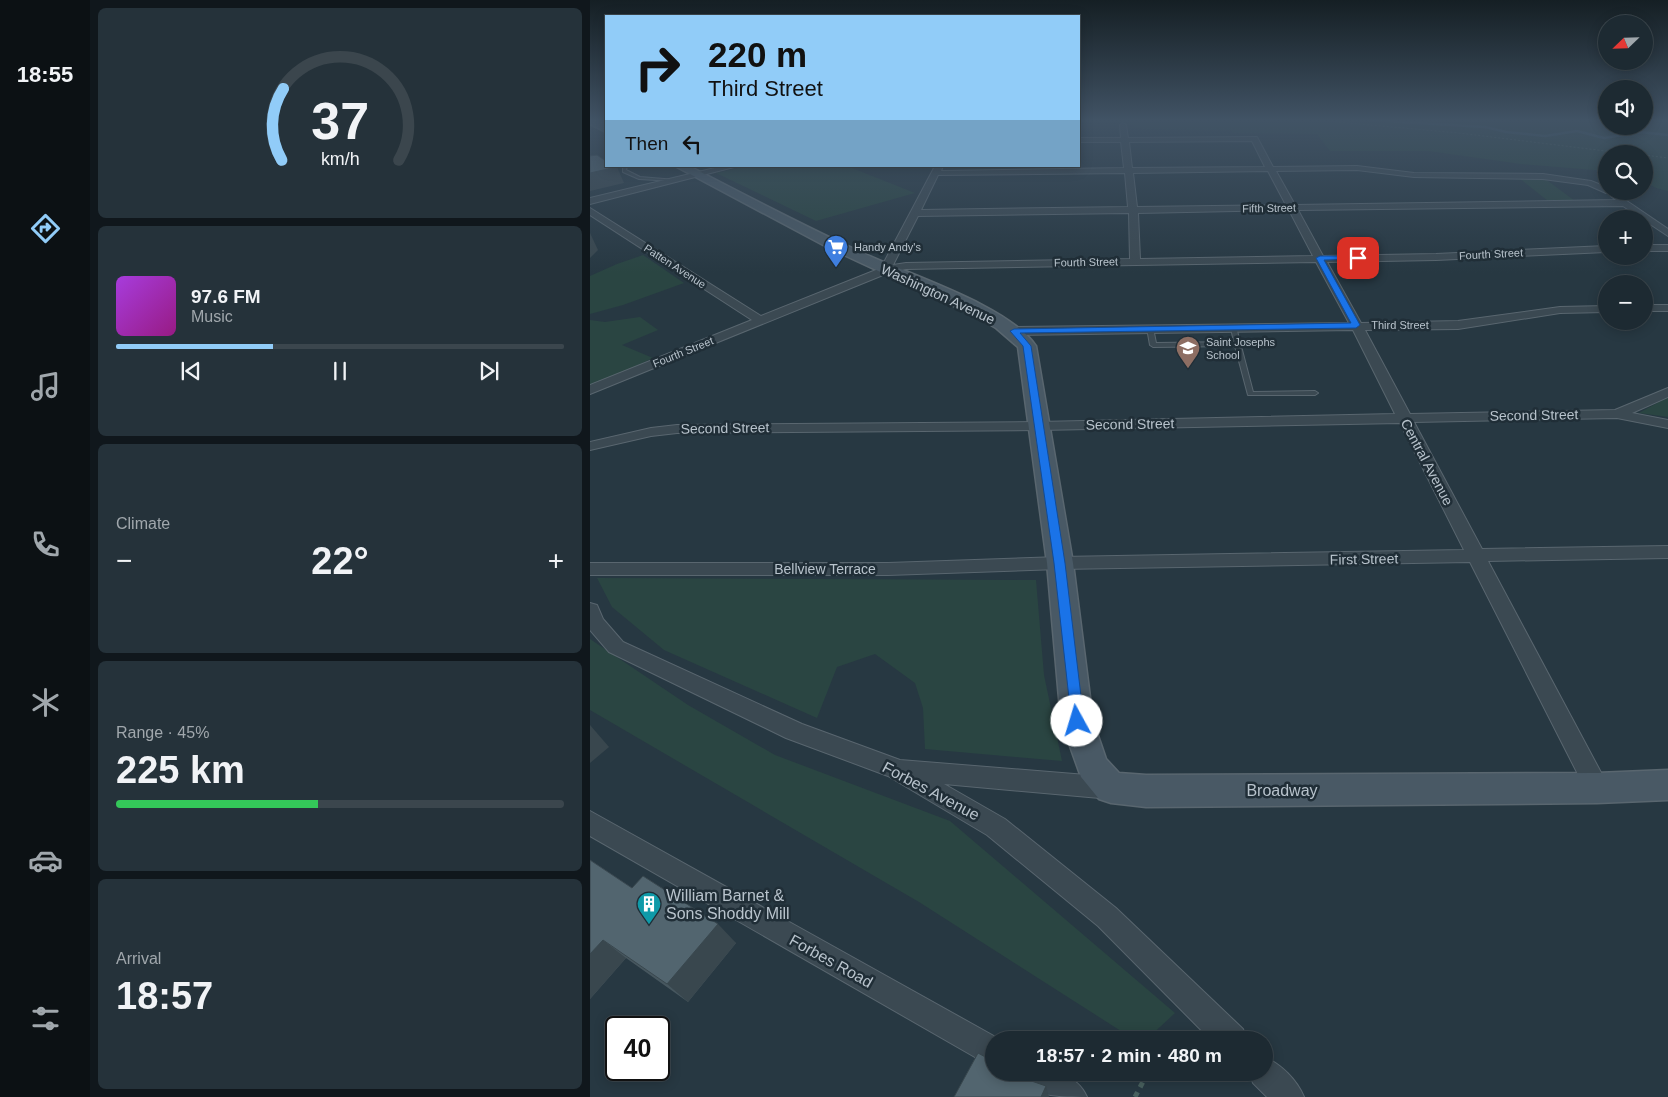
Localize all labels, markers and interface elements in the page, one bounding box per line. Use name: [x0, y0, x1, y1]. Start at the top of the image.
north arrow: [1598, 15, 1652, 70]
map controls: [1598, 15, 1653, 330]
icon: right: [625, 35, 690, 100]
text: 220 m: [708, 35, 807, 74]
text: 18:55: [17, 62, 73, 87]
text: Third Street: [708, 76, 823, 101]
button: sound: [1598, 80, 1653, 135]
text: 37: [311, 92, 369, 150]
icon: left: [678, 130, 706, 158]
text: Then: [625, 133, 668, 154]
button: search: [1598, 145, 1653, 200]
text: km/h: [321, 149, 359, 169]
street label: Fifth Street: [1242, 202, 1296, 214]
button: +: [1598, 210, 1653, 265]
icon: directions: [28, 211, 63, 246]
supermarket icon: Handy Andy's: [823, 234, 849, 268]
pin: [1337, 237, 1379, 279]
place label: Handy Andy's: [854, 241, 921, 253]
street label: Patten Avenue: [642, 242, 708, 290]
icon: arrive: [1344, 244, 1372, 272]
street label: Fourth Street: [1459, 246, 1523, 262]
street label: Fourth Street: [1054, 255, 1118, 269]
street label: Washington Avenue: [879, 261, 998, 327]
button: −: [1598, 275, 1653, 330]
text: 97.6 FM: [191, 286, 261, 307]
text: Music: [191, 308, 233, 325]
street label: Third Street: [1371, 319, 1429, 331]
street label: Fourth Street: [651, 334, 715, 370]
school or university icon: Saint Josephs School: [1175, 335, 1201, 369]
place label: Saint Josephs School: [1206, 336, 1276, 361]
icon: previous: [177, 357, 205, 385]
icon: pause: [326, 357, 354, 385]
icon: next: [475, 357, 503, 385]
icon: music: [28, 369, 63, 404]
street label: Second Street: [1489, 406, 1579, 424]
street label: Second Street: [1085, 415, 1175, 433]
street label: Central Avenue: [1398, 416, 1457, 508]
street label: Second Street: [680, 419, 770, 437]
text: Climate: [116, 515, 170, 532]
icon: phone: [28, 527, 63, 562]
text: 22°: [311, 540, 369, 582]
text: −: [116, 545, 132, 576]
text: +: [548, 545, 564, 576]
street label: First Street: [1330, 550, 1398, 568]
street label: Bellview Terrace: [774, 561, 876, 577]
icon: climate: [28, 685, 63, 720]
position arrow: [1050, 694, 1102, 746]
text: Range · 45%: [116, 724, 209, 741]
text: 225 km: [116, 749, 245, 791]
street label: Forbes Avenue: [880, 758, 982, 824]
street label: Broadway: [1246, 782, 1318, 799]
icon: car: [28, 843, 63, 878]
place label: William Barnet & Sons Shoddy Mill: [666, 887, 790, 922]
building icon: William Barnet & Sons Shoddy Mill: [636, 891, 662, 925]
street label: Forbes Road: [786, 931, 876, 991]
text: Arrival: [116, 950, 161, 967]
text: 18:57: [116, 975, 213, 1017]
icon: filters: [28, 1001, 63, 1036]
speed limit sign: 40: [605, 1016, 670, 1081]
text: 18:57 · 2 min · 480 m: [1036, 1045, 1222, 1066]

